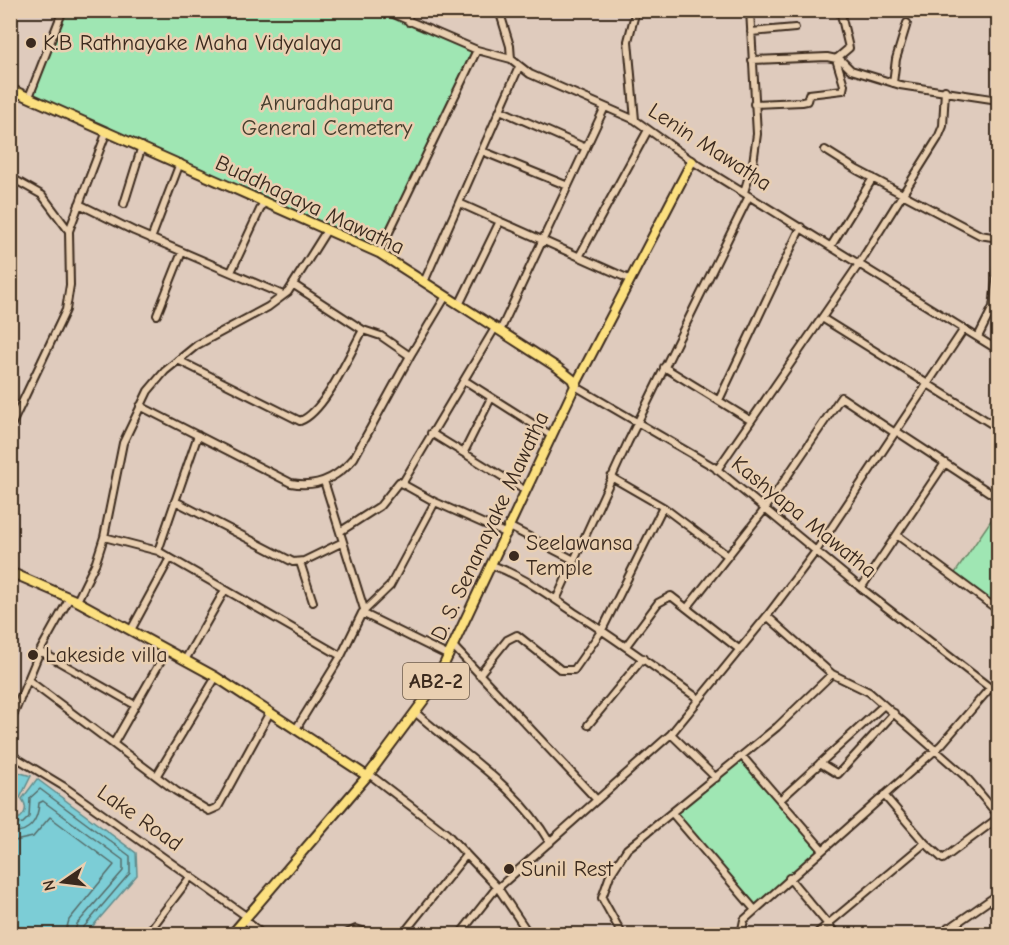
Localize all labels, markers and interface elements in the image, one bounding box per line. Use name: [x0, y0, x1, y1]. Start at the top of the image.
place label: K.B Rathnayake Maha Vidyalaya: [43, 30, 342, 56]
marker: K.B Rathnayake Maha Vidyalaya: [24, 36, 38, 50]
park label: Anuradhapura General Cemetery: [242, 90, 413, 141]
street label: Lenin Mawatha: [644, 98, 776, 196]
street label: Buddhagaya Mawatha: [211, 150, 409, 260]
street label: D. S. Senanayake Mawatha: [425, 407, 555, 645]
street label: Kashyapa Mawatha: [726, 451, 882, 583]
place label: Seelawansa Temple: [526, 530, 633, 581]
marker: Seelawansa Temple: [507, 549, 521, 563]
place label: Lakeside villa: [45, 642, 168, 668]
marker: Lakeside villa: [26, 648, 40, 662]
road number: AB2-2: [403, 663, 469, 699]
street label: Lake Road: [92, 779, 188, 857]
north arrow: [33, 852, 93, 912]
place label: Sunil Rest: [521, 856, 614, 882]
marker: Sunil Rest: [502, 862, 516, 876]
text: N: [39, 878, 59, 893]

